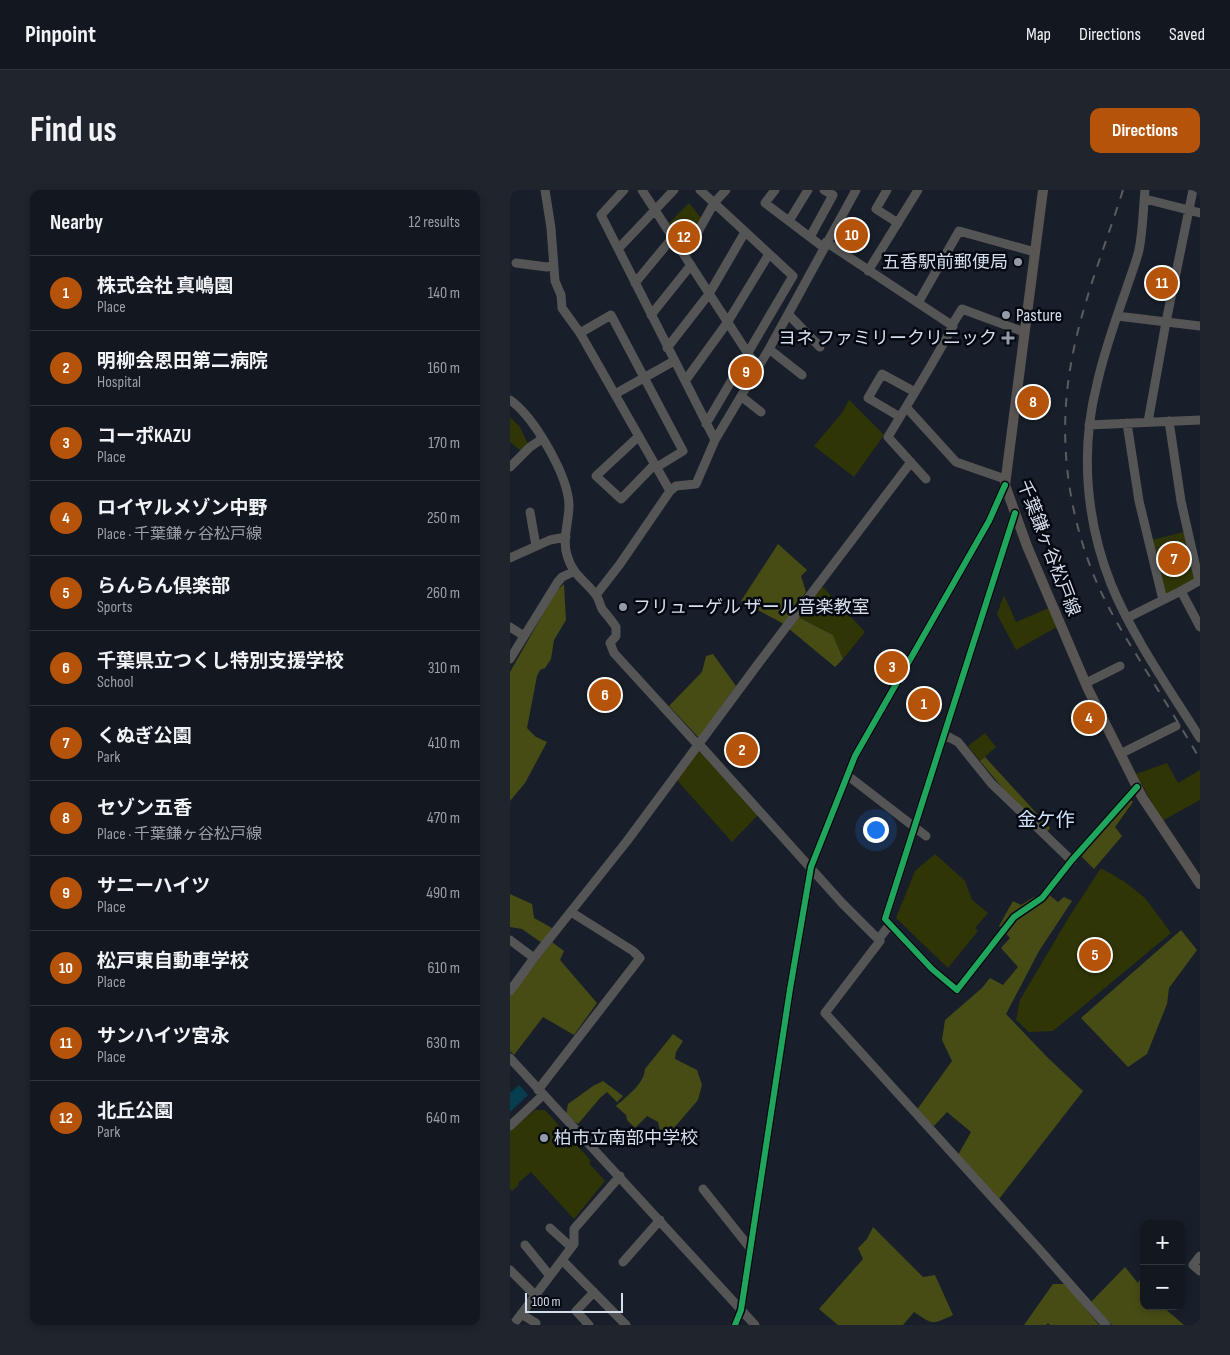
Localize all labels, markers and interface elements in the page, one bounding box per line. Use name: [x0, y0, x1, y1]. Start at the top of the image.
text: Pinpoint: [25, 20, 96, 49]
text: Map: [1026, 24, 1051, 45]
text: Directions: [1079, 24, 1141, 45]
text: Saved: [1169, 24, 1205, 45]
button: Directions: [1090, 108, 1200, 153]
text: Find us: [30, 109, 117, 152]
text: Nearby: [50, 210, 103, 235]
text: 12 results: [408, 213, 460, 232]
pin: 10: [836, 216, 868, 254]
pin: 12: [668, 218, 700, 256]
place label: 五香駅前郵便局: [882, 252, 1008, 273]
marker: 五香駅前郵便局: [1012, 256, 1024, 268]
pin: 11: [1146, 264, 1178, 302]
text: 株式会社 真嶋園: [97, 275, 233, 298]
text: 1: [63, 284, 69, 303]
text: 140 m: [428, 284, 460, 303]
text: Place: [97, 298, 126, 317]
place label: Pasture: [1016, 305, 1062, 326]
marker: Pasture: [1000, 309, 1012, 321]
place label: ヨネ ファミリークリニック: [778, 328, 997, 349]
marker: ヨネ ファミリークリニック: [1001, 331, 1015, 345]
text: 明柳会恩田第二病院: [97, 350, 268, 373]
pin: 9: [730, 353, 762, 391]
text: 2: [62, 359, 70, 378]
text: 160 m: [427, 359, 460, 378]
text: Hospital: [97, 373, 141, 392]
pin: 8: [1017, 383, 1049, 421]
text: コーポKAZU: [97, 425, 191, 448]
text: 3: [62, 434, 70, 453]
text: 170 m: [428, 434, 460, 453]
text: Place: [97, 448, 126, 467]
street label: 千葉鎌ヶ谷松戸線: [1013, 477, 1084, 619]
text: ロイヤルメゾン中野: [97, 497, 267, 520]
text: 4: [62, 509, 70, 528]
text: 250 m: [427, 509, 460, 528]
text: Place · 千葉鎌ヶ谷松戸線: [97, 525, 262, 544]
pin: 7: [1158, 540, 1190, 578]
text: らんらん倶楽部: [97, 575, 230, 598]
text: 5: [62, 584, 70, 603]
text: 260 m: [426, 584, 460, 603]
place label: フリューゲル ザール音楽教室: [633, 597, 870, 618]
text: Sports: [97, 598, 132, 617]
marker: フリューゲル ザール音楽教室: [617, 601, 629, 613]
pin: 3: [876, 648, 908, 686]
text: 千葉県立つくし特別支援学校: [97, 650, 344, 673]
text: 6: [62, 659, 70, 678]
text: 310 m: [428, 659, 460, 678]
text: School: [97, 673, 133, 692]
pin: 6: [589, 676, 621, 714]
pin: 1: [908, 685, 940, 723]
pin: 4: [1073, 699, 1105, 737]
text: くぬぎ公園: [97, 725, 192, 748]
pin: 2: [726, 731, 758, 769]
text: 7: [63, 734, 69, 753]
text: 410 m: [428, 734, 460, 753]
text: Park: [97, 748, 120, 767]
text: セゾン五香: [97, 797, 192, 820]
text: 8: [62, 809, 70, 828]
text: 470 m: [427, 809, 460, 828]
district label: 金ケ作: [1017, 809, 1075, 832]
your location: [863, 817, 889, 843]
text: Place · 千葉鎌ヶ谷松戸線: [97, 825, 262, 844]
text: サニーハイツ: [97, 875, 210, 898]
text: 9: [62, 884, 70, 903]
text: 490 m: [426, 884, 460, 903]
text: Place: [97, 898, 126, 917]
pin: 5: [1079, 936, 1111, 974]
text: 松戸東自動車学校: [97, 950, 249, 973]
text: 10: [59, 959, 73, 978]
text: 610 m: [427, 959, 460, 978]
text: Place: [97, 973, 126, 992]
text: サンハイツ宮永: [97, 1025, 230, 1048]
text: 11: [60, 1034, 72, 1053]
text: 630 m: [426, 1034, 460, 1053]
text: Place: [97, 1048, 126, 1067]
text: 北丘公園: [97, 1100, 173, 1123]
text: 12: [59, 1109, 73, 1128]
text: 640 m: [426, 1109, 460, 1128]
text: Park: [97, 1123, 120, 1142]
place label: 柏市立南部中学校: [554, 1128, 698, 1149]
marker: 柏市立南部中学校: [538, 1132, 550, 1144]
map controls: [1140, 1220, 1185, 1310]
button: +: [1140, 1220, 1185, 1265]
button: −: [1140, 1265, 1185, 1310]
scale bar: [525, 1290, 622, 1313]
text: 100 m: [532, 1293, 561, 1310]

